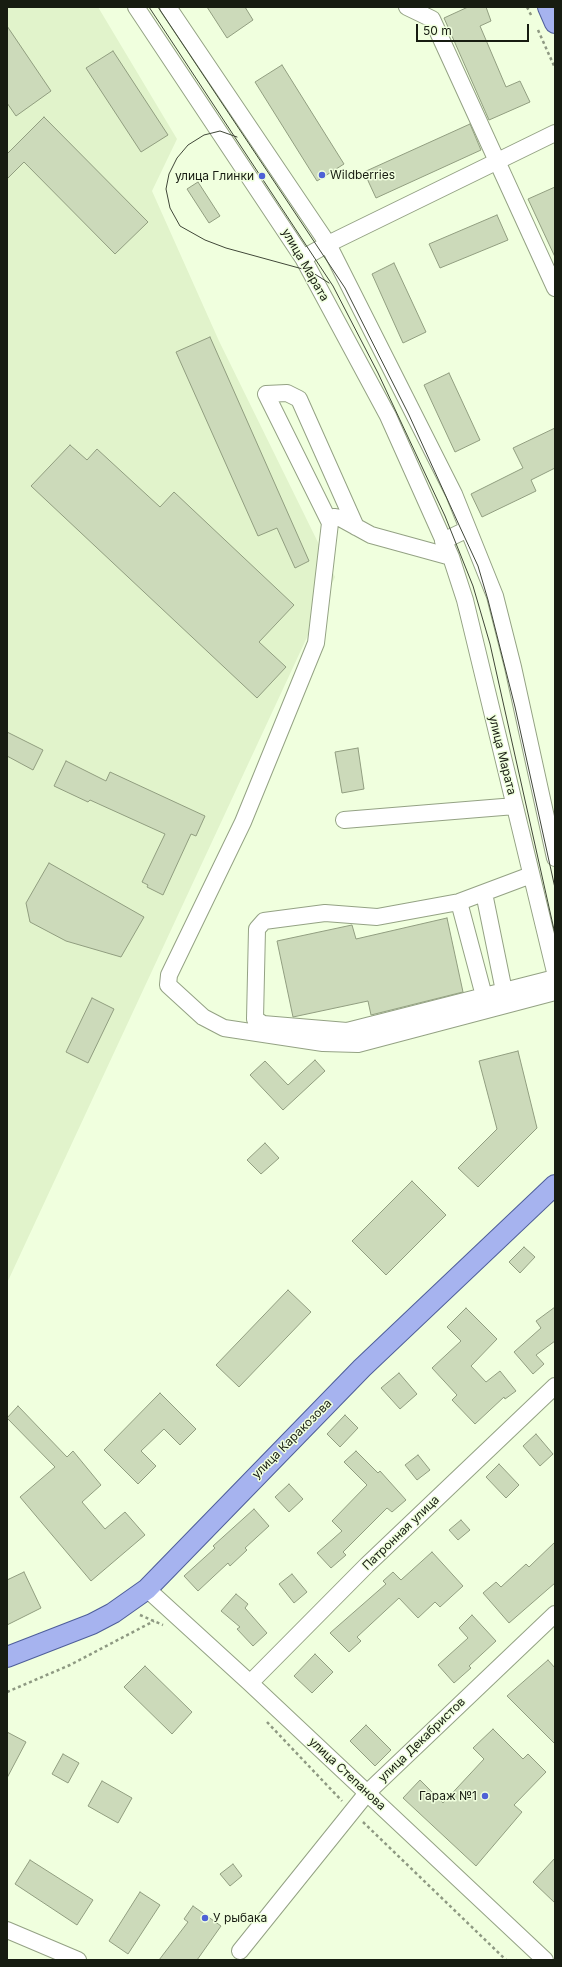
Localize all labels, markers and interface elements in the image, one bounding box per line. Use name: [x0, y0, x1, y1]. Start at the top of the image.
scale bar: [418, 16, 531, 42]
text: 50 m: [423, 23, 452, 38]
place label: Wildberries: [330, 168, 395, 182]
place label: улица Глинки: [175, 169, 254, 183]
marker: Wildberries: [317, 170, 327, 180]
marker: улица Глинки: [257, 171, 267, 181]
street label: улица Марата: [278, 226, 332, 304]
street label: улица Марата: [485, 714, 519, 796]
street label: улица Каракозова: [249, 1396, 335, 1482]
street label: Патронная улица: [360, 1493, 442, 1573]
street label: улица Декабристов: [376, 1695, 468, 1785]
street label: улица Степанова: [305, 1735, 389, 1813]
place label: Гараж №1: [419, 1789, 477, 1803]
marker: Гараж №1: [480, 1791, 490, 1801]
place label: У рыбака: [213, 1911, 267, 1925]
marker: У рыбака: [200, 1913, 210, 1923]

